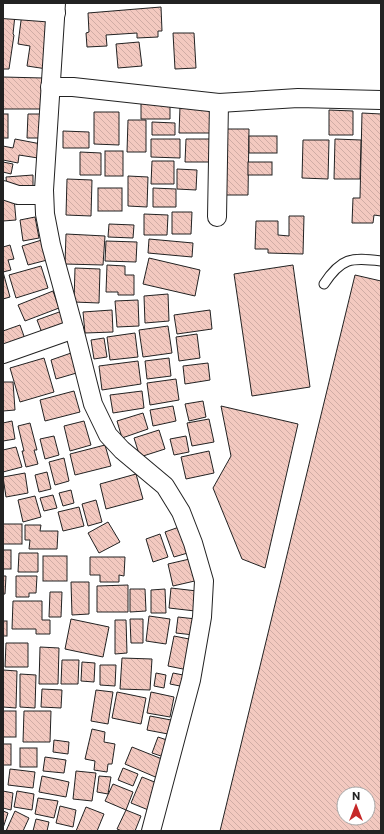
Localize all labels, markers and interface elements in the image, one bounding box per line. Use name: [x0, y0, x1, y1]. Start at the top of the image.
north arrow: [336, 786, 376, 826]
text: N: [352, 789, 360, 802]

